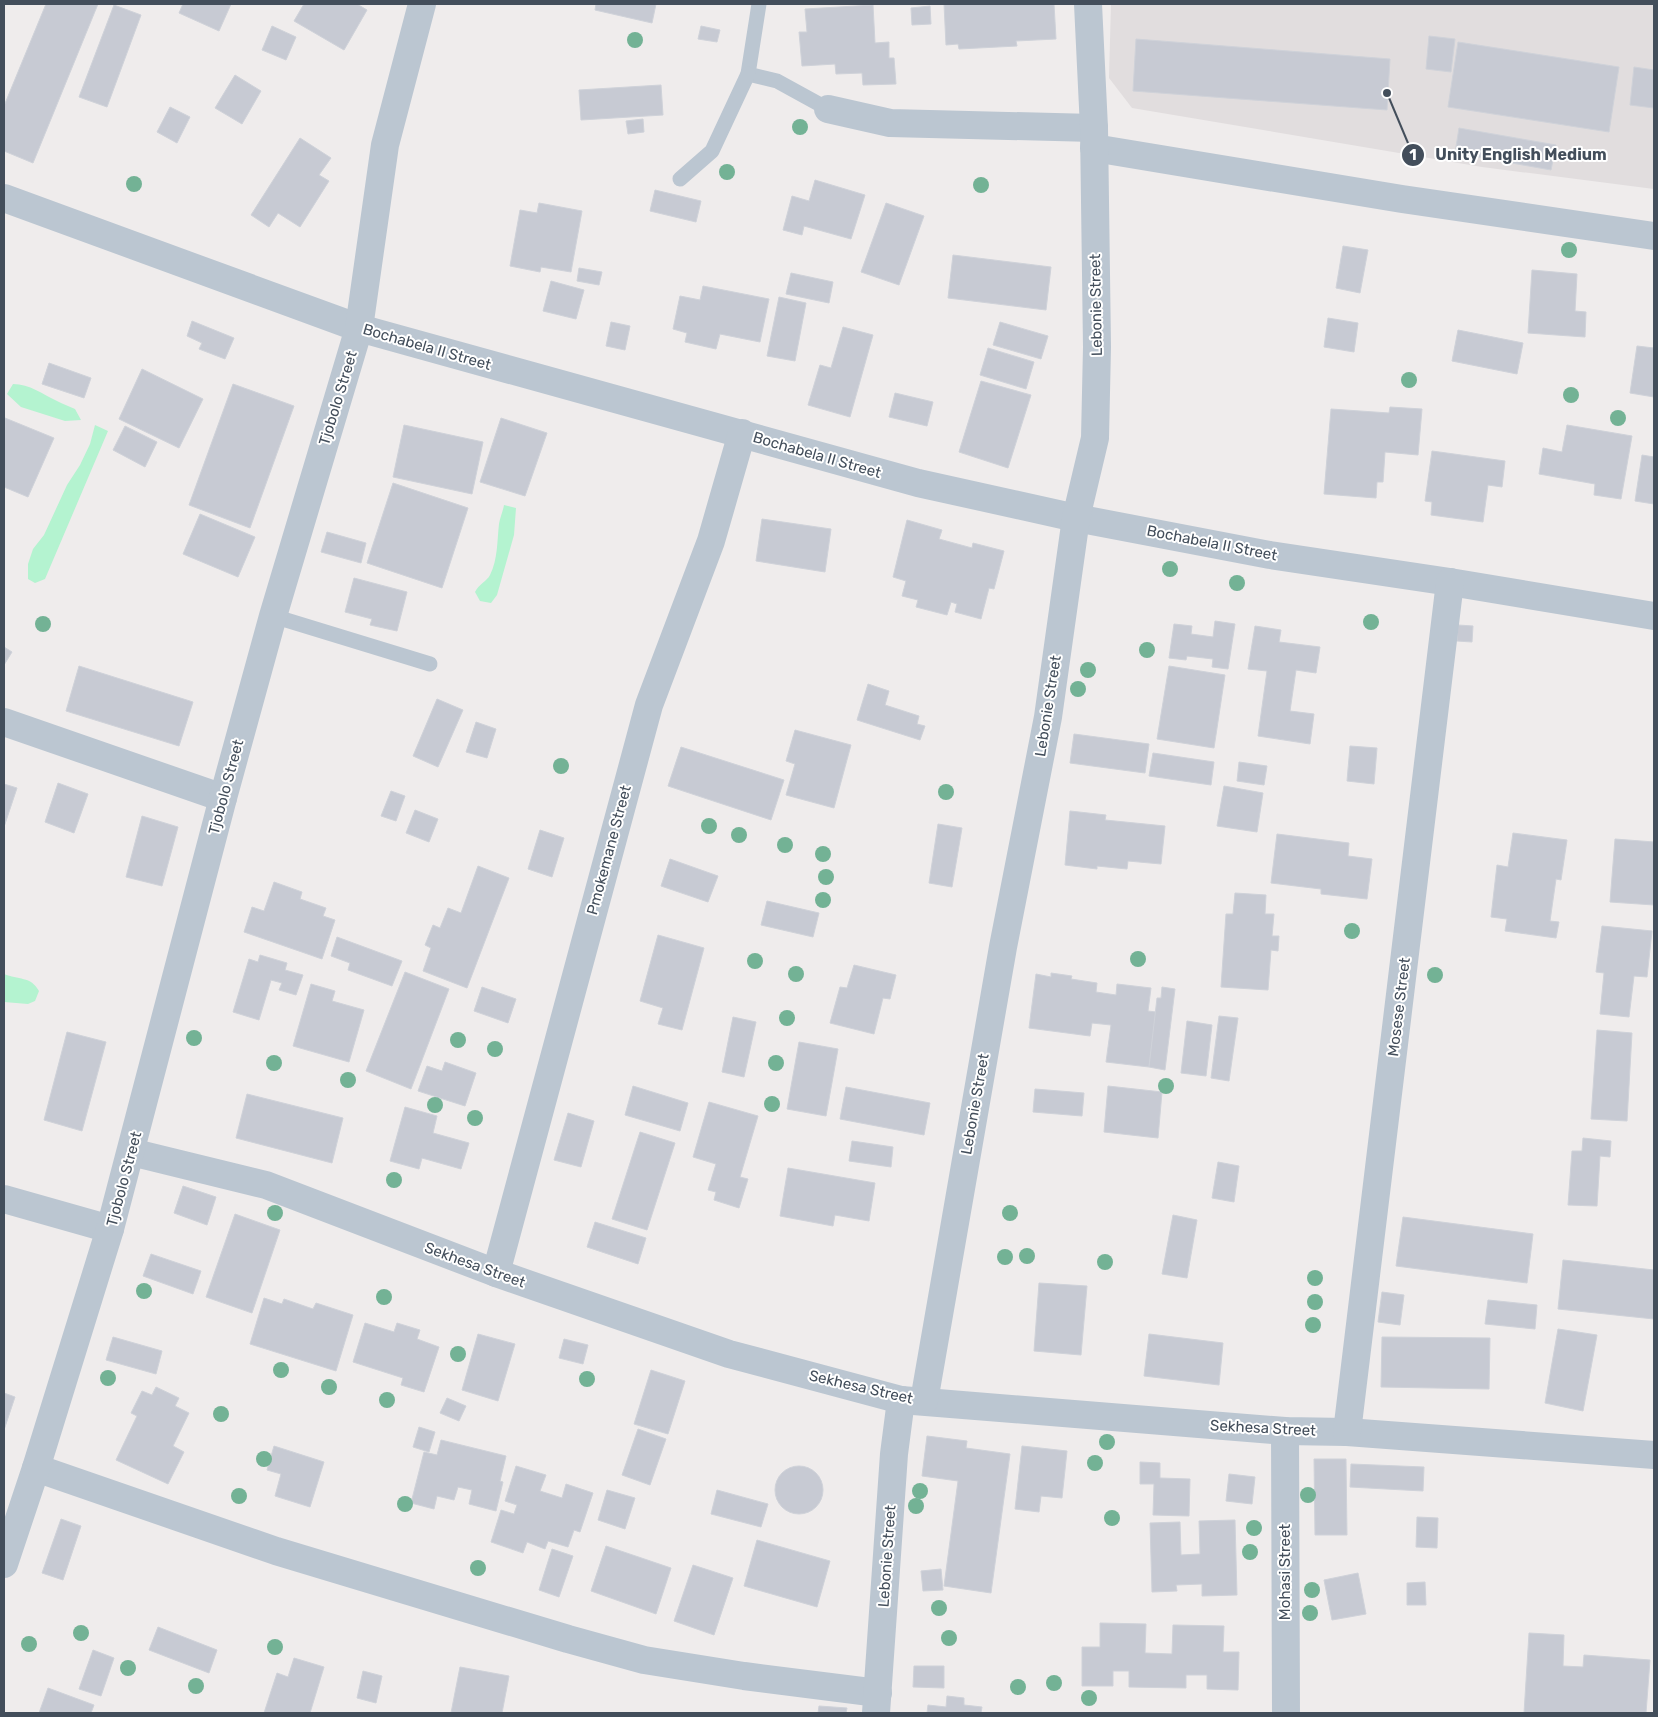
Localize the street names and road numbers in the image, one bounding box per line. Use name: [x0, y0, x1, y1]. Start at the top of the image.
street label: Lebonie Street: [1086, 254, 1106, 356]
street label: Bochabela II Street: [361, 320, 493, 374]
street label: Tjobolo Street: [315, 348, 361, 447]
street label: Bochabela II Street: [751, 428, 883, 482]
street label: Bochabela II Street: [1145, 522, 1279, 564]
street label: Lebonie Street: [1031, 654, 1065, 758]
street label: Tjobolo Street: [205, 737, 247, 837]
street label: Pmokemane Street: [583, 783, 635, 917]
street label: Mosese Street: [1384, 956, 1414, 1058]
street label: Lebonie Street: [957, 1052, 993, 1156]
street label: Tjobolo Street: [103, 1129, 145, 1229]
street label: Sekhesa Street: [422, 1238, 528, 1292]
street label: Sekhesa Street: [807, 1366, 915, 1408]
street label: Sekhesa Street: [1210, 1416, 1317, 1440]
street label: Lebonie Street: [874, 1504, 900, 1608]
street label: Mohasi Street: [1276, 1524, 1294, 1620]

